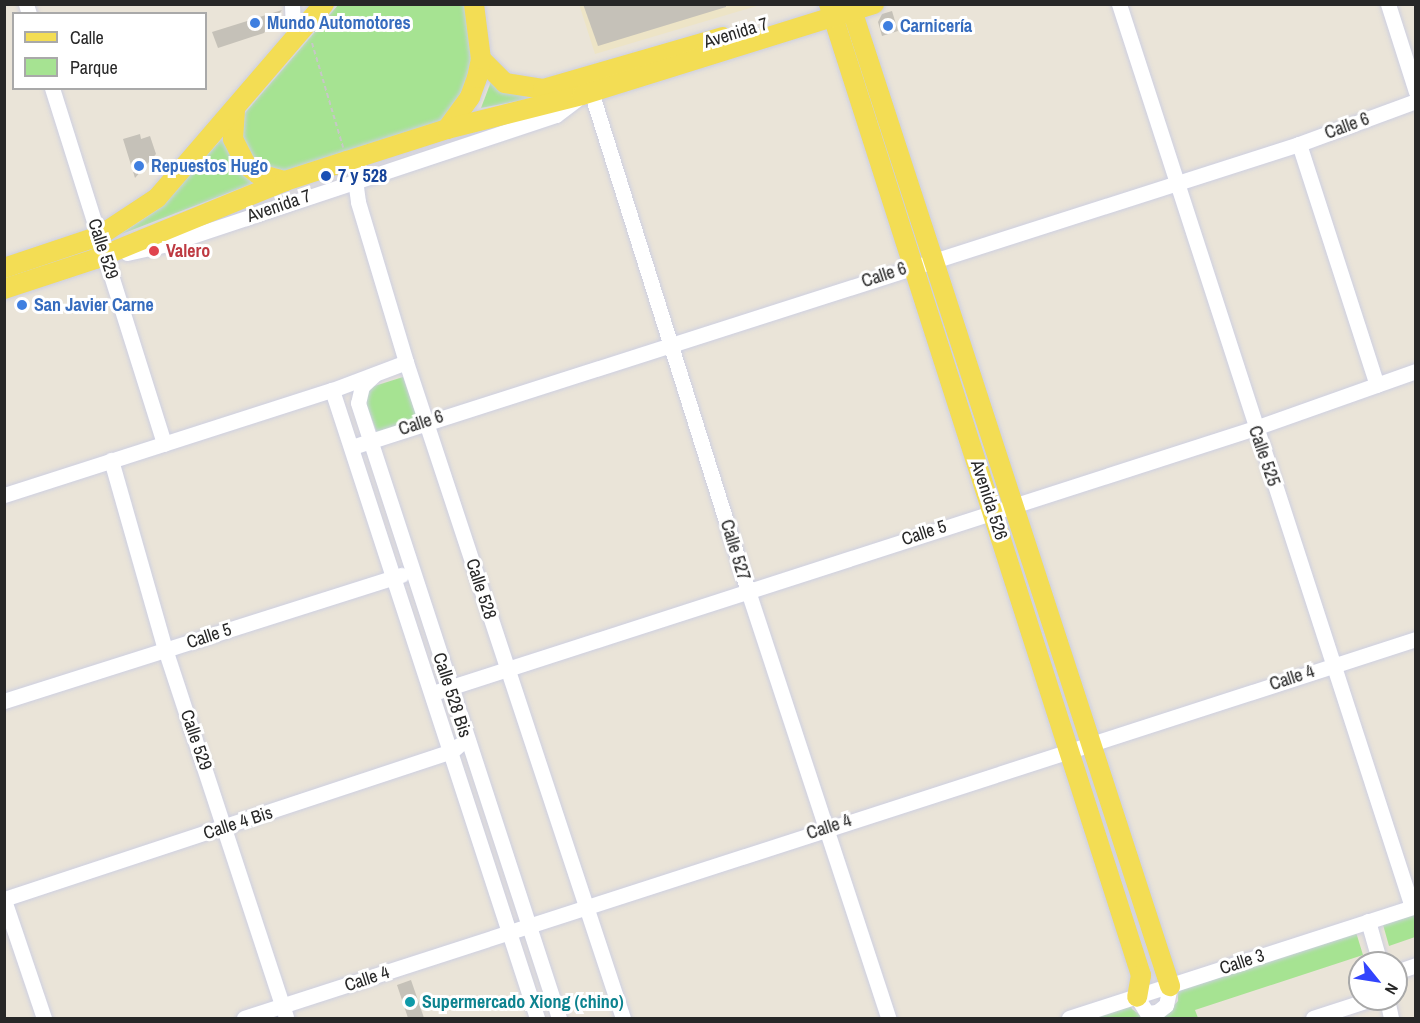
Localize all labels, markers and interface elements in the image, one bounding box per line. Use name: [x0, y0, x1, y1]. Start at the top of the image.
legend: [12, 12, 207, 90]
place label: Mundo Automotores: [267, 12, 411, 34]
street label: Avenida 7: [701, 13, 771, 53]
place label: Carnicería: [900, 15, 972, 37]
marker: Mundo Automotores: [248, 16, 262, 30]
marker: Carnicería: [881, 19, 895, 33]
text: Calle: [70, 25, 104, 50]
text: Parque: [70, 55, 118, 80]
street label: Calle 6: [1322, 108, 1372, 144]
place label: Repuestos Hugo: [151, 155, 268, 177]
marker: Repuestos Hugo: [132, 159, 146, 173]
place label: 7 y 528: [338, 165, 387, 187]
marker: 7 y 528: [319, 169, 333, 183]
street label: Avenida 7: [244, 185, 314, 227]
street label: Calle 529: [83, 216, 123, 282]
place label: Valero: [166, 240, 210, 262]
marker: Valero: [147, 244, 161, 258]
street label: Calle 6: [859, 258, 909, 292]
place label: San Javier Carne: [34, 294, 154, 316]
marker: San Javier Carne: [15, 298, 29, 312]
street label: Calle 6: [396, 406, 446, 440]
street label: Calle 525: [1244, 423, 1284, 489]
street label: Avenida 526: [966, 457, 1012, 543]
street label: Calle 5: [899, 516, 949, 550]
street label: Calle 527: [716, 517, 754, 583]
street label: Calle 528: [461, 556, 501, 622]
street label: Calle 5: [184, 619, 234, 653]
street label: Calle 528 Bis: [428, 650, 476, 740]
street label: Calle 4: [1267, 661, 1317, 695]
street label: Calle 529: [176, 707, 216, 773]
street label: Calle 4 Bis: [201, 802, 275, 844]
street label: Calle 4: [804, 810, 854, 844]
street label: Calle 3: [1217, 945, 1267, 979]
north arrow: [1348, 951, 1408, 1011]
street label: Calle 4: [342, 962, 392, 996]
text: N: [1380, 979, 1404, 999]
place label: Supermercado Xiong (chino): [422, 991, 624, 1013]
marker: Supermercado Xiong (chino): [403, 995, 417, 1009]

